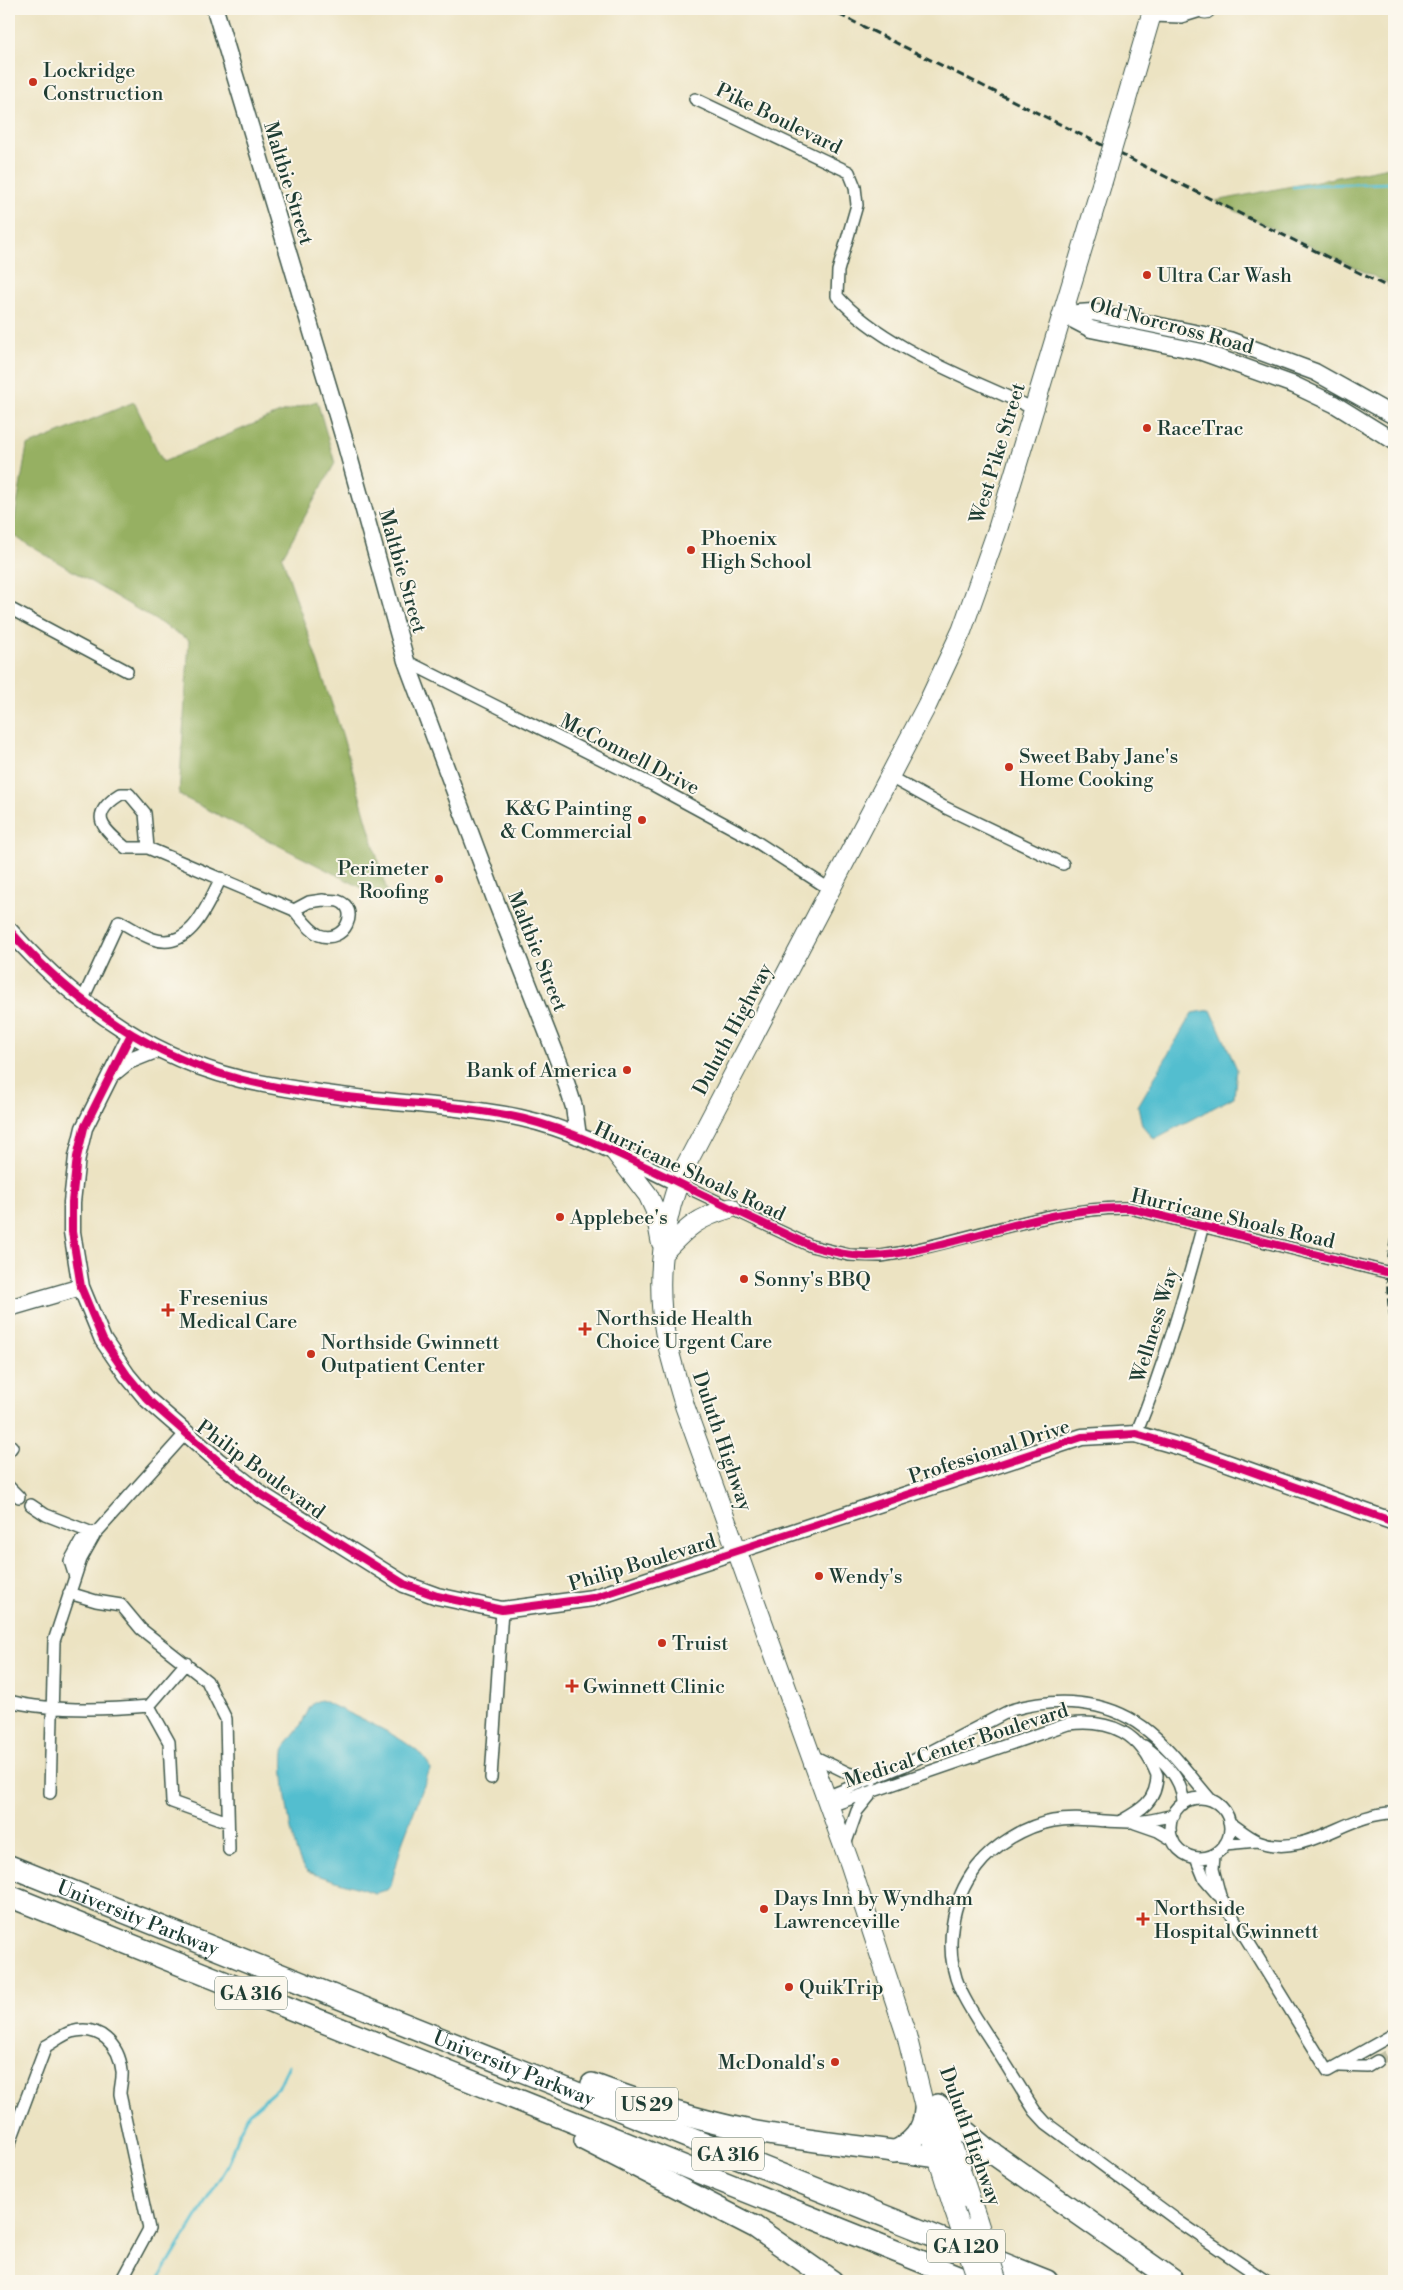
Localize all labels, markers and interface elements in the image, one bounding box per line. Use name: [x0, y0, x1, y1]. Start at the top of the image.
place label: Lockridge Construction: [43, 59, 164, 107]
marker: Lockridge Construction: [27, 76, 39, 88]
street label: Pike Boulevard: [711, 78, 846, 161]
street label: Maltbie Street: [257, 119, 318, 248]
place label: Ultra Car Wash: [1157, 264, 1292, 289]
marker: Ultra Car Wash: [1141, 269, 1153, 281]
street label: Old Norcross Road: [1087, 292, 1257, 361]
street label: West Pike Street: [965, 380, 1032, 528]
place label: RaceTrac: [1157, 417, 1244, 442]
marker: RaceTrac: [1141, 422, 1153, 434]
street label: Maltbie Street: [372, 507, 431, 636]
place label: Phoenix High School: [701, 527, 812, 575]
marker: Phoenix High School: [685, 544, 697, 556]
street label: McConnell Drive: [555, 709, 703, 801]
place label: Sweet Baby Jane's Home Cooking: [1019, 745, 1178, 793]
marker: Sweet Baby Jane's Home Cooking: [1003, 761, 1015, 773]
place label: K&G Painting & Commercial: [501, 797, 633, 845]
marker: K&G Painting & Commercial: [636, 814, 648, 826]
place label: Perimeter Roofing: [338, 857, 430, 905]
marker: Perimeter Roofing: [433, 873, 445, 885]
street label: Maltbie Street: [501, 888, 572, 1015]
street label: Duluth Highway: [688, 959, 779, 1100]
place label: Bank of America: [466, 1059, 618, 1084]
marker: Bank of America: [621, 1064, 633, 1076]
street label: Hurricane Shoals Road: [590, 1117, 790, 1228]
street label: Hurricane Shoals Road: [1128, 1184, 1338, 1255]
place label: Applebee's: [569, 1206, 668, 1231]
marker: Applebee's: [554, 1211, 566, 1223]
street label: Wellness Way: [1126, 1265, 1185, 1387]
place label: Sonny's BBQ: [754, 1268, 871, 1293]
marker: Sonny's BBQ: [738, 1273, 750, 1285]
place label: Fresenius Medical Care: [179, 1287, 297, 1335]
marker: Fresenius Medical Care: [161, 1303, 175, 1317]
place label: Northside Health Choice Urgent Care: [596, 1307, 772, 1355]
marker: Northside Health Choice Urgent Care: [578, 1322, 592, 1336]
place label: Northside Gwinnett Outpatient Center: [321, 1331, 499, 1379]
marker: Northside Gwinnett Outpatient Center: [305, 1348, 317, 1360]
street label: Duluth Highway: [686, 1368, 757, 1515]
street label: Philip Boulevard: [191, 1415, 330, 1526]
street label: Professional Drive: [906, 1415, 1073, 1490]
street label: Philip Boulevard: [566, 1529, 720, 1598]
place label: Wendy's: [828, 1565, 902, 1590]
marker: Wendy's: [813, 1570, 825, 1582]
place label: Truist: [672, 1632, 728, 1657]
marker: Truist: [656, 1637, 668, 1649]
place label: Gwinnett Clinic: [583, 1675, 725, 1700]
marker: Gwinnett Clinic: [565, 1679, 579, 1693]
street label: Medical Center Boulevard: [841, 1698, 1072, 1794]
street label: University Parkway: [53, 1875, 222, 1963]
place label: Days Inn by Wyndham Lawrenceville: [774, 1887, 973, 1935]
place label: Northside Hospital Gwinnett: [1154, 1897, 1319, 1945]
marker: Days Inn by Wyndham Lawrenceville: [758, 1903, 770, 1915]
marker: Northside Hospital Gwinnett: [1136, 1912, 1150, 1926]
road number: GA 316: [215, 1976, 287, 2010]
place label: QuikTrip: [799, 1976, 884, 2001]
marker: QuikTrip: [783, 1981, 795, 1993]
street label: University Parkway: [429, 2026, 599, 2113]
place label: McDonald's: [718, 2051, 825, 2076]
marker: McDonald's: [829, 2056, 841, 2068]
street label: Duluth Highway: [933, 2064, 1006, 2210]
road number: US 29: [616, 2088, 678, 2120]
road number: GA 316: [692, 2138, 764, 2170]
road number: GA 120: [927, 2230, 1005, 2262]

